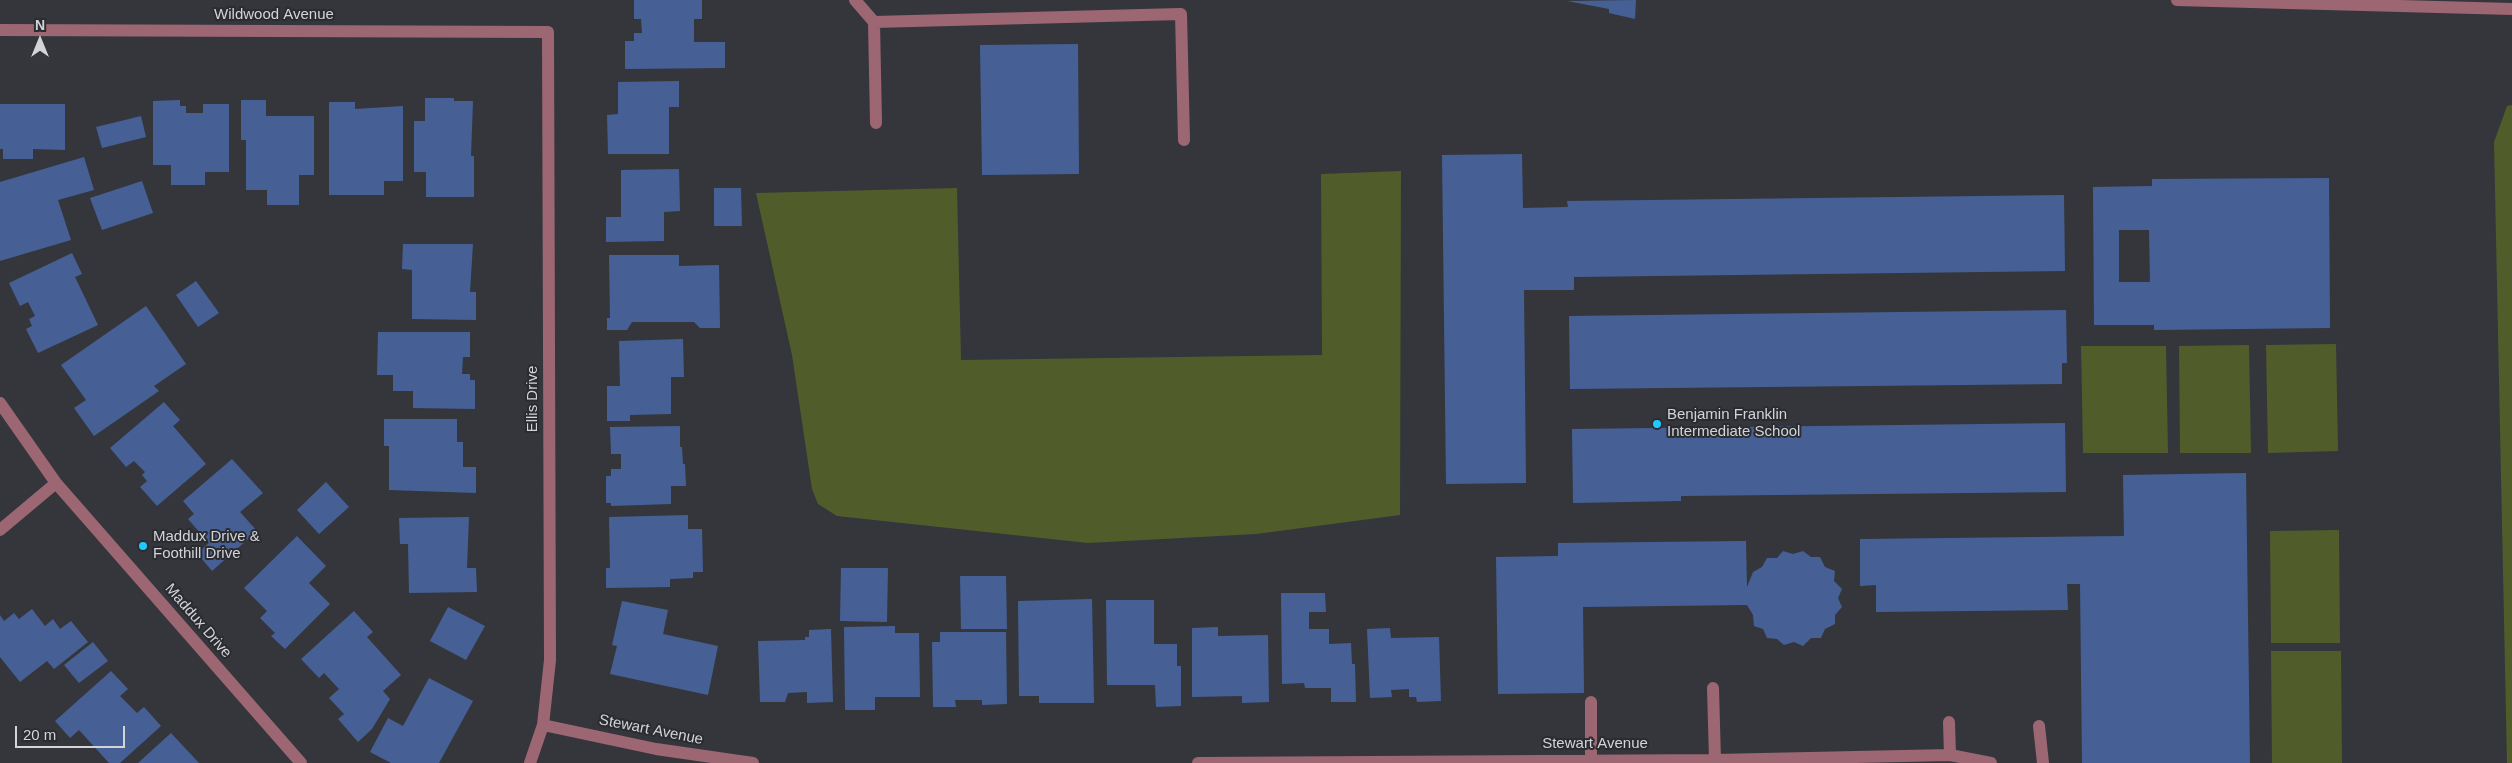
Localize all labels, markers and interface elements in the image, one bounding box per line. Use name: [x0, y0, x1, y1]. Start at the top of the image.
street label: Wildwood Avenue: [214, 6, 334, 24]
north arrow: [15, 15, 65, 65]
text: N: [35, 17, 45, 33]
street label: Ellis Drive: [524, 366, 542, 432]
place label: Benjamin Franklin Intermediate School: [1667, 406, 1800, 441]
marker: Benjamin Franklin Intermediate School: [1651, 418, 1663, 430]
place label: Maddux Drive & Foothill Drive: [153, 528, 260, 563]
marker: Maddux Drive & Foothill Drive: [137, 540, 149, 552]
street label: Maddux Drive: [161, 580, 235, 662]
street label: Stewart Avenue: [597, 711, 705, 749]
scale bar: [18, 716, 128, 748]
text: 20 m: [23, 726, 56, 743]
street label: Stewart Avenue: [1542, 735, 1648, 753]

